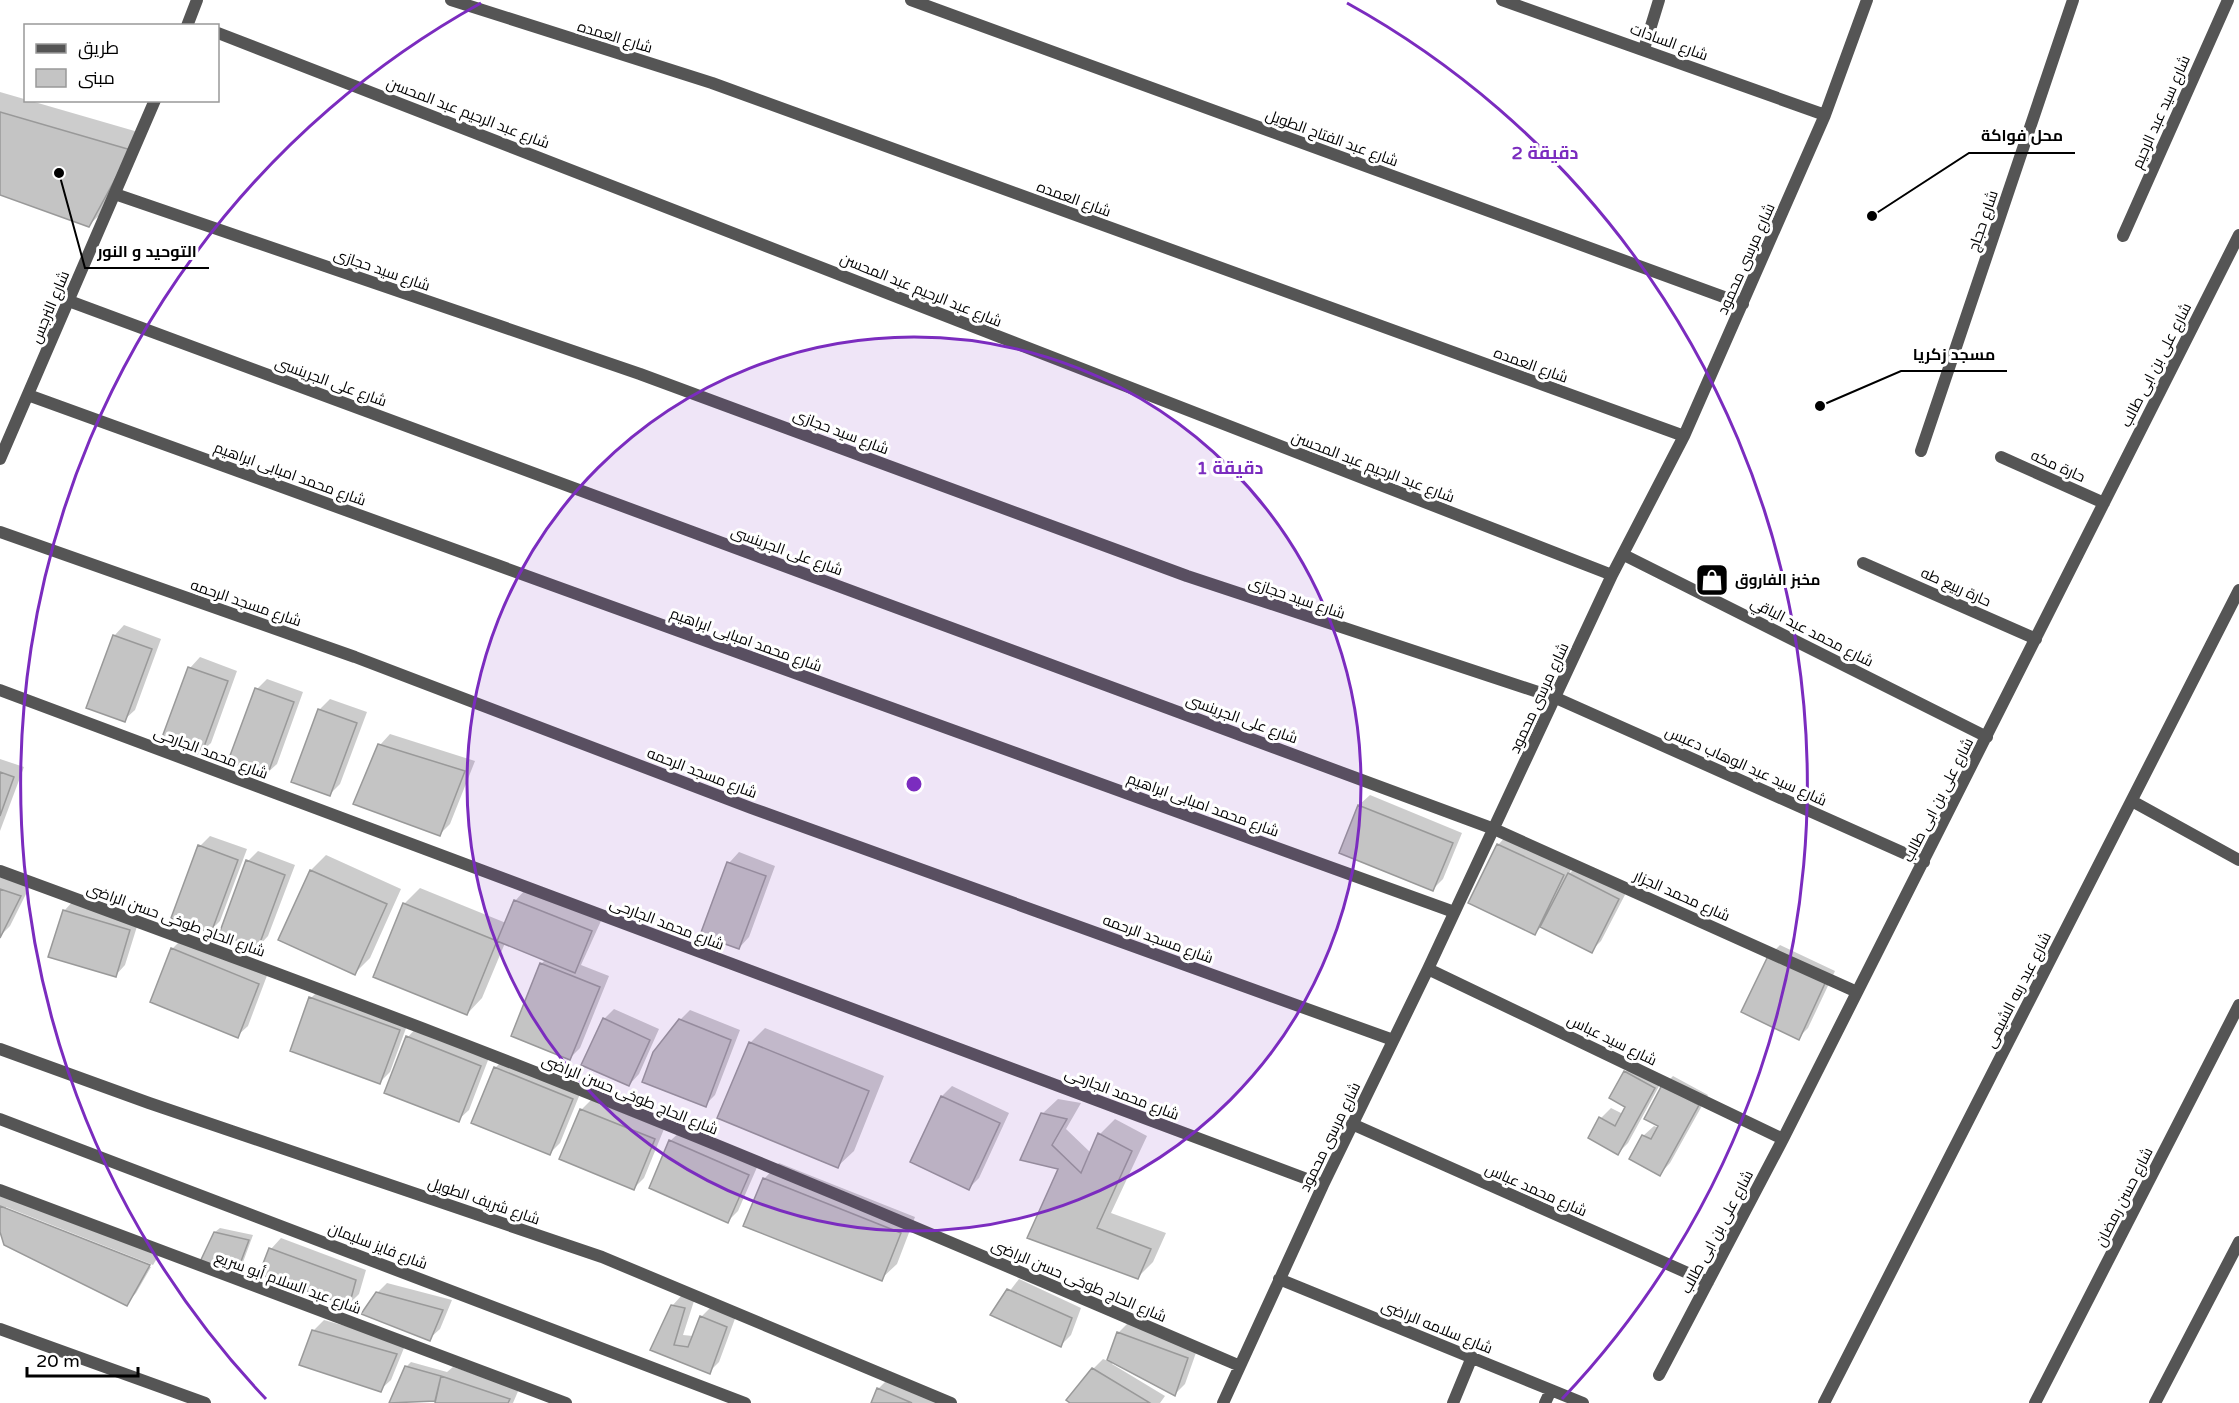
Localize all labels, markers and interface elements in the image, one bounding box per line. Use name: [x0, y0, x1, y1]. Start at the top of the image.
street label: شارع العمده: [575, 17, 655, 59]
street label: شارع السادات: [1627, 20, 1710, 66]
legend: [24, 24, 219, 102]
text: طريق: [78, 37, 119, 60]
street label: شارع سيد عبد الرحيم: [2128, 53, 2196, 172]
text: مبنى: [78, 67, 115, 89]
street label: شارع عبد الرحيم عبد المحسن: [383, 74, 552, 154]
street label: شارع عبد الفتاح الطويل: [1263, 106, 1401, 172]
callout: محل فواكة: [1969, 119, 2075, 153]
text: محل فواكة: [1981, 126, 2063, 146]
text: 2 دقيقة: [1512, 142, 1579, 164]
street label: شارع العمده: [1034, 177, 1114, 223]
street label: شارع حجاج: [1964, 188, 2004, 255]
street label: شارع مرسى محمود: [1713, 201, 1780, 318]
callout: التوحيد و النور: [85, 234, 209, 268]
text: التوحيد و النور: [96, 242, 197, 262]
street label: شارع سيد حجازى: [331, 245, 433, 297]
street label: شارع عبد الرحيم عبد المحسن: [837, 249, 1005, 333]
street label: شارع النرجس: [27, 268, 75, 347]
street label: شارع على بن ابى طالب: [2117, 300, 2197, 431]
callout: مسجد زكريا: [1901, 337, 2007, 371]
street label: شارع العمده: [1491, 343, 1571, 389]
text: مسجد زكريا: [1913, 345, 1995, 365]
street label: شارع على الجرينسى: [272, 353, 389, 412]
street label: شارع سيد حجازى: [790, 406, 891, 460]
street label: شارع عبد الرحيم عبد المحسن: [1288, 428, 1457, 508]
street label: شارع محمد امبابى ابراهيم: [211, 438, 368, 512]
street label: حارة مكه: [2028, 446, 2088, 486]
text: 1 دقيقة: [1197, 457, 1264, 479]
street label: شارع على الجرينسى: [728, 522, 845, 581]
shop icon: مخبز الفاروق: [1694, 562, 1730, 598]
street label: حارة ربيع طه: [1917, 564, 1994, 612]
place label: مخبز الفاروق: [1735, 571, 1821, 589]
street label: شارع سيد حجازى: [1246, 573, 1348, 625]
street label: شارع مسجد الرحمه: [187, 576, 304, 632]
street label: شارع محمد عبد الباقي: [1746, 593, 1876, 673]
street label: شارع محمد امبابى ابراهيم: [667, 604, 824, 678]
street label: شارع مرسى محمود: [1506, 640, 1574, 757]
street label: شارع على الجرينسى: [1183, 690, 1300, 749]
street label: شارع سيد عبد الوهاب دعبس: [1662, 722, 1830, 812]
street label: شارع محمد الجارحى: [151, 723, 271, 785]
street label: شارع على بن ابى طالب: [1899, 735, 1979, 866]
street label: شارع مسجد الرحمه: [644, 744, 759, 804]
street label: شارع محمد امبابى ابراهيم: [1124, 769, 1281, 843]
centre of rings: [904, 774, 924, 794]
street label: شارع محمد الجزار: [1629, 866, 1733, 927]
street label: شارع الحاج طوخى حسن الراضى: [84, 879, 268, 963]
street label: شارع محمد الجارحى: [607, 894, 727, 956]
street label: شارع مسجد الرحمه: [1100, 911, 1216, 969]
street label: شارع عبد ربه الشيمى: [1981, 929, 2057, 1052]
street label: شارع سيد عباس: [1563, 1011, 1660, 1071]
street label: شارع الحاج طوخى حسن الراضى: [539, 1051, 721, 1140]
street label: شارع محمد الجارحى: [1062, 1064, 1182, 1126]
street label: شارع مرسى محمود: [1296, 1079, 1366, 1196]
street label: شارع حسن رمضان: [2091, 1144, 2159, 1251]
street label: شارع محمد عباس: [1481, 1159, 1590, 1222]
street label: شارع على بن ابى طالب: [1677, 1167, 1759, 1298]
street label: شارع شريف الطويل: [425, 1173, 542, 1230]
street label: شارع فايز سليمان: [325, 1219, 430, 1275]
street label: شارع الحاج طوخى حسن الراضى: [988, 1236, 1169, 1328]
street label: شارع عبد السلام أبو سريع: [212, 1247, 364, 1320]
street label: شارع سلامه الراضى: [1378, 1297, 1495, 1359]
scale bar: [27, 1340, 138, 1378]
text: 20 m: [36, 1350, 80, 1372]

